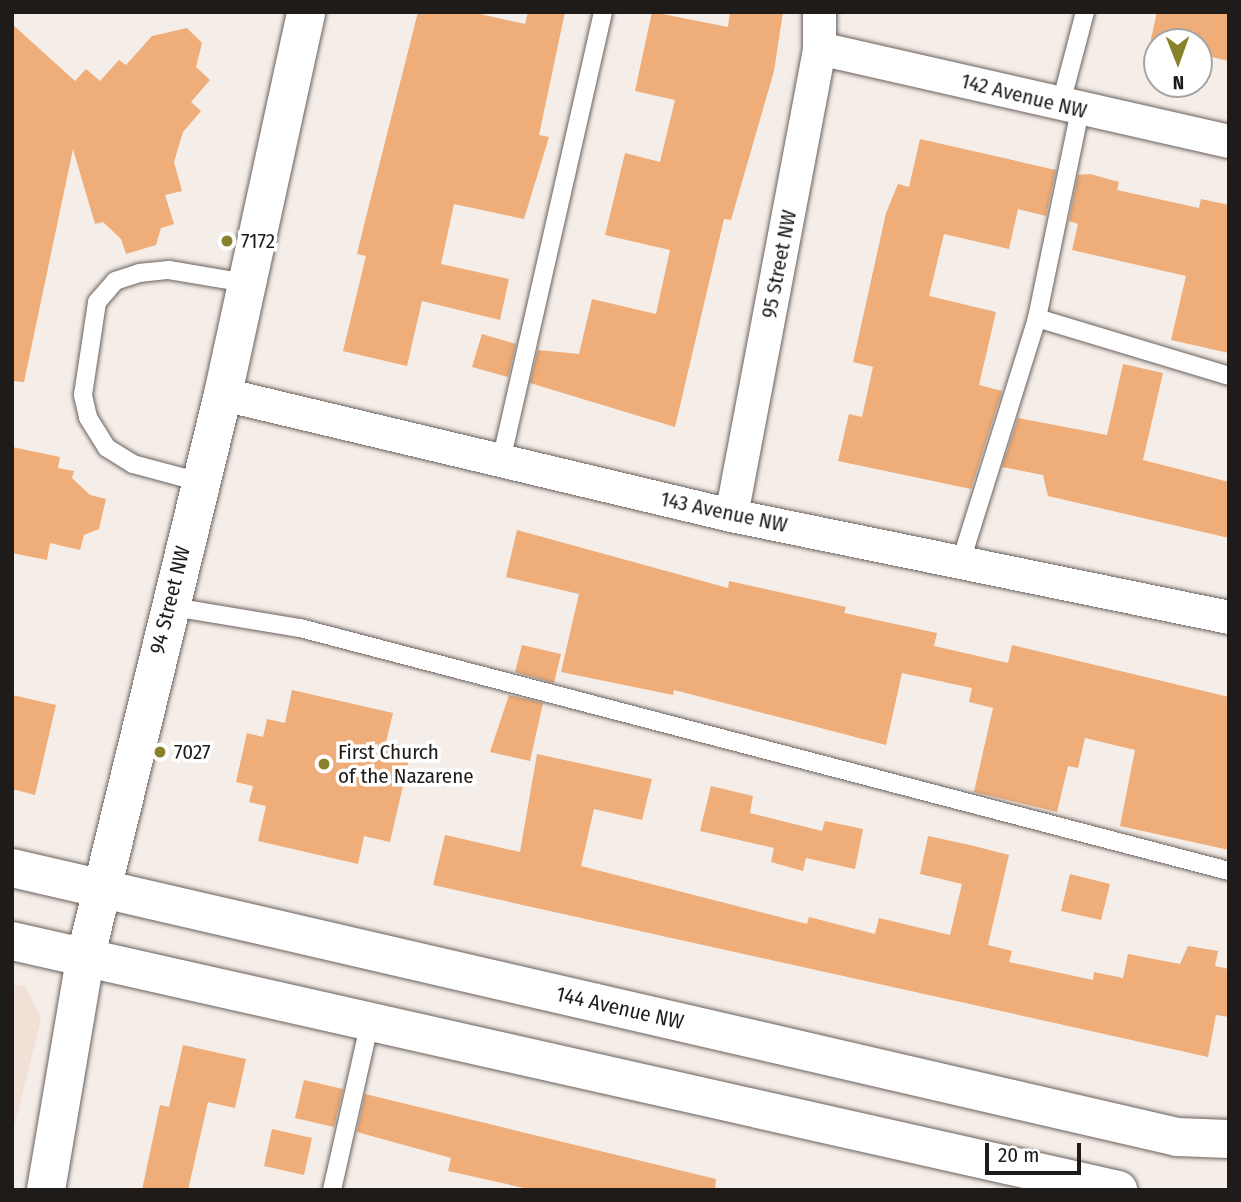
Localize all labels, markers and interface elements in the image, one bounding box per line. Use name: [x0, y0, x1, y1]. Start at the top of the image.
north arrow: [1143, 28, 1213, 98]
street label: 142 Avenue NW: [958, 68, 1090, 124]
text: N: [1172, 71, 1184, 94]
street label: 95 Street NW: [756, 208, 802, 320]
place label: 7172: [241, 228, 275, 254]
marker: 7172: [219, 233, 235, 249]
street label: 143 Avenue NW: [658, 486, 790, 538]
street label: 94 Street NW: [144, 543, 196, 657]
place label: 7027: [174, 739, 211, 765]
place label: First Church of the Nazarene: [338, 739, 474, 789]
marker: 7027: [152, 744, 168, 760]
marker: First Church of the Nazarene: [316, 756, 332, 772]
street label: 144 Avenue NW: [554, 981, 686, 1035]
scale bar: [989, 1128, 1085, 1172]
text: 20 m: [998, 1142, 1039, 1168]

